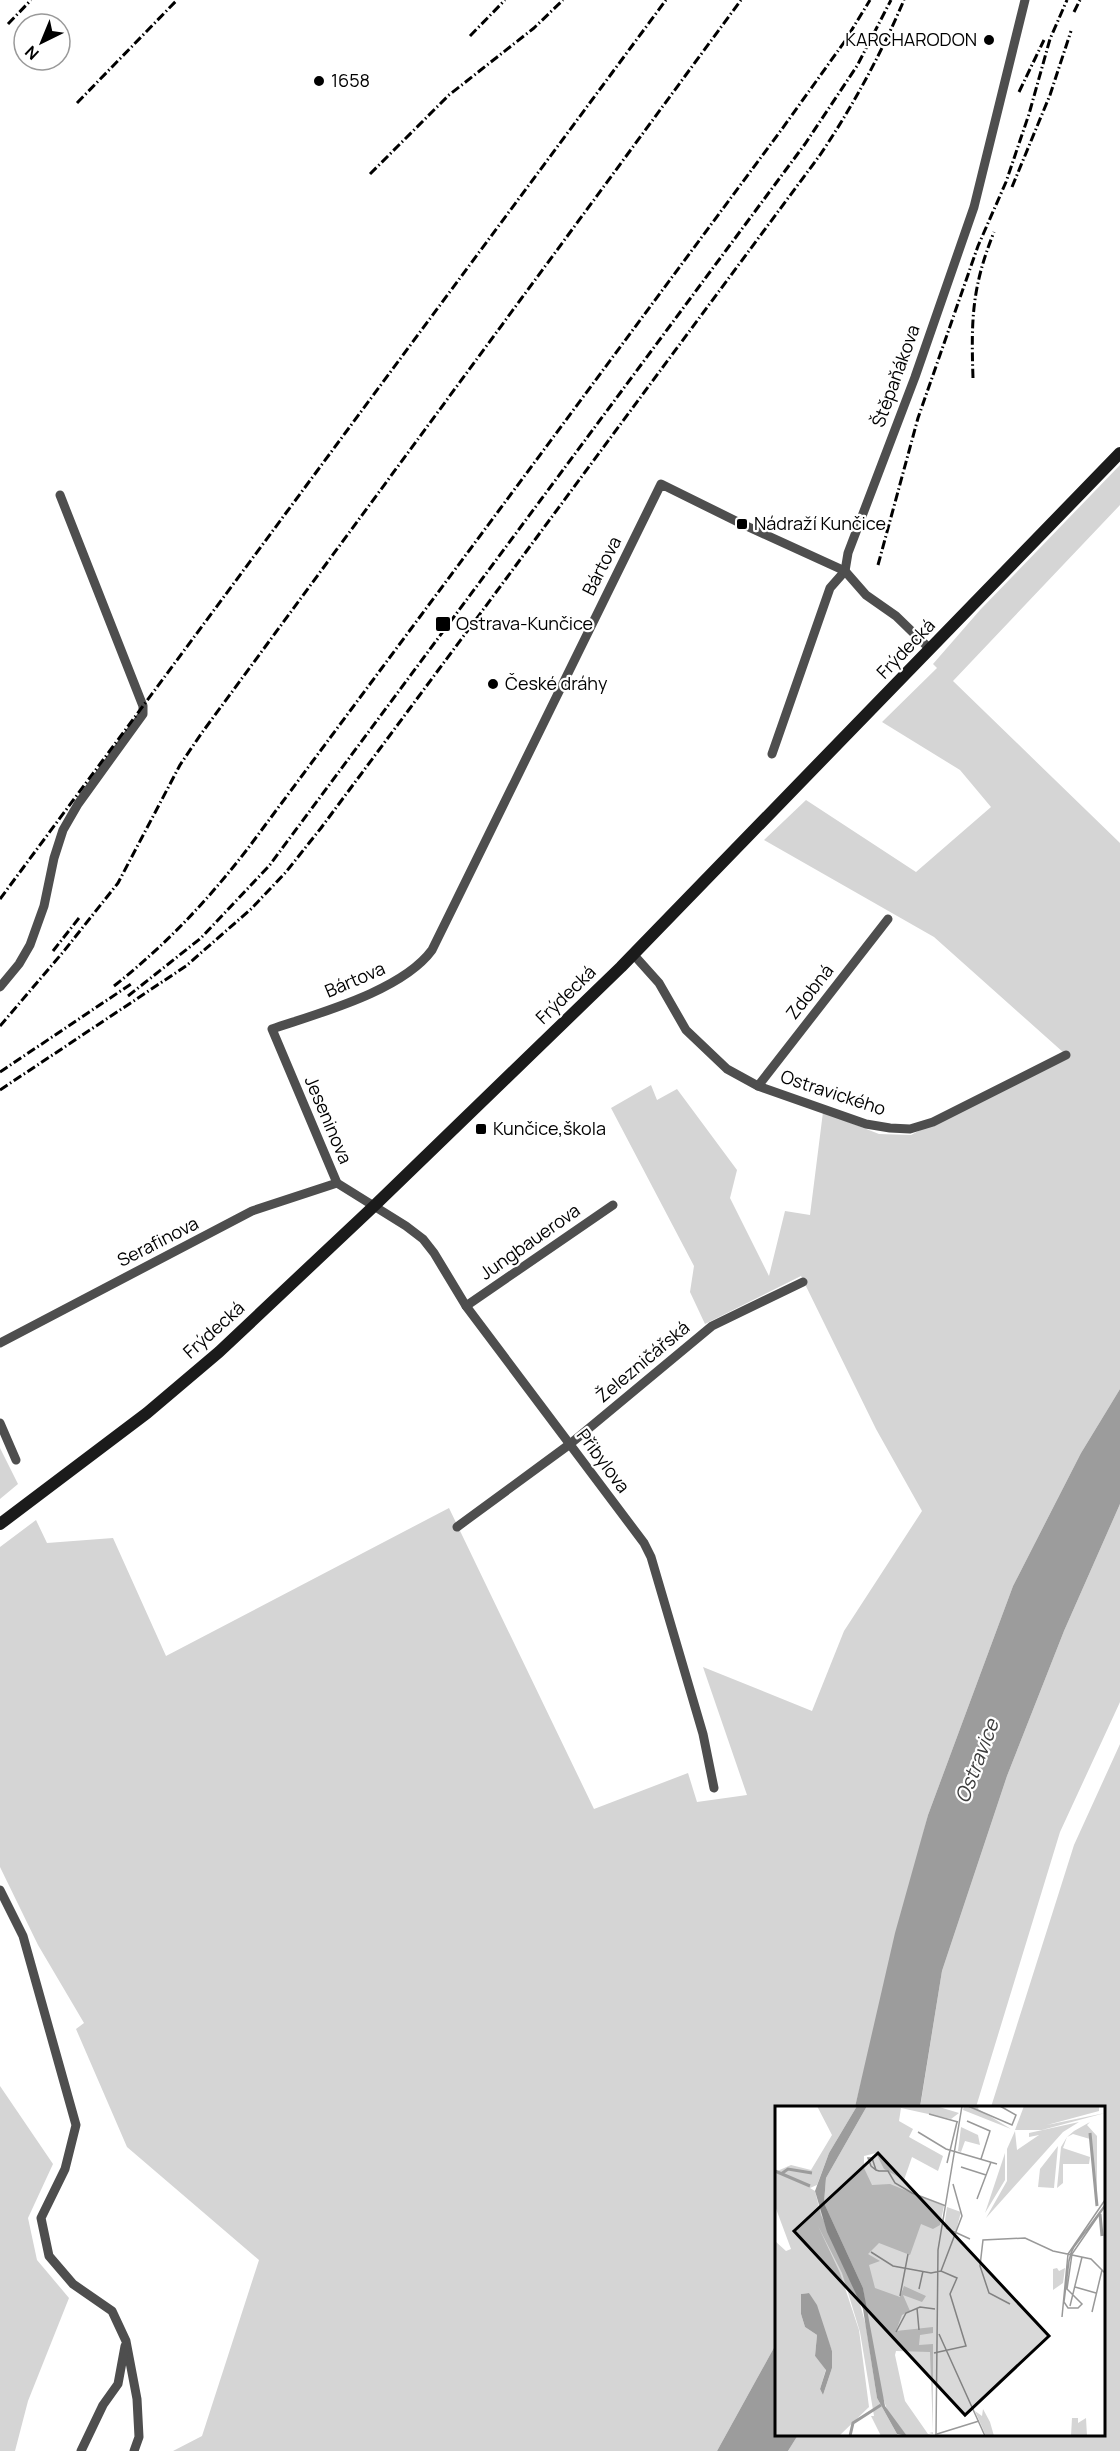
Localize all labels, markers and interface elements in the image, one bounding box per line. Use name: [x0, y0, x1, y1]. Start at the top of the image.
north arrow: [12, 12, 72, 72]
place label: KARCHARODON: [845, 27, 977, 51]
marker: KARCHARODON: [982, 33, 996, 47]
text: N: [20, 41, 43, 65]
place label: 1658: [331, 68, 370, 92]
marker: 1658: [312, 74, 326, 88]
street label: Štěpaňákova: [865, 321, 925, 430]
place label: Nádraží Kunčice: [754, 511, 886, 535]
marker: Nádraží Kunčice: [735, 517, 749, 531]
street label: Bártova: [576, 532, 626, 599]
place label: Ostrava-Kunčice: [456, 611, 593, 635]
street label: Frýdecká: [871, 613, 940, 683]
marker: Ostrava-Kunčice: [434, 615, 452, 633]
place label: České dráhy: [505, 671, 608, 695]
marker: České dráhy: [486, 677, 500, 691]
street label: Bártova: [321, 956, 388, 1002]
street label: Zdobná: [780, 959, 838, 1024]
street label: Frýdecká: [530, 960, 600, 1029]
street label: Ostravického: [778, 1064, 889, 1120]
street label: Jeseninova: [300, 1072, 358, 1167]
place label: Kunčice,škola: [493, 1116, 606, 1140]
marker: Kunčice,škola: [474, 1122, 488, 1136]
street label: Jungbauerova: [474, 1198, 584, 1285]
street label: Serafinova: [113, 1210, 202, 1272]
street label: Frýdecká: [178, 1295, 249, 1363]
street label: Železničářská: [591, 1315, 694, 1407]
street label: Přibylova: [572, 1423, 636, 1497]
water label: Ostravice: [948, 1714, 1005, 1807]
inset map: [775, 2106, 1105, 2436]

